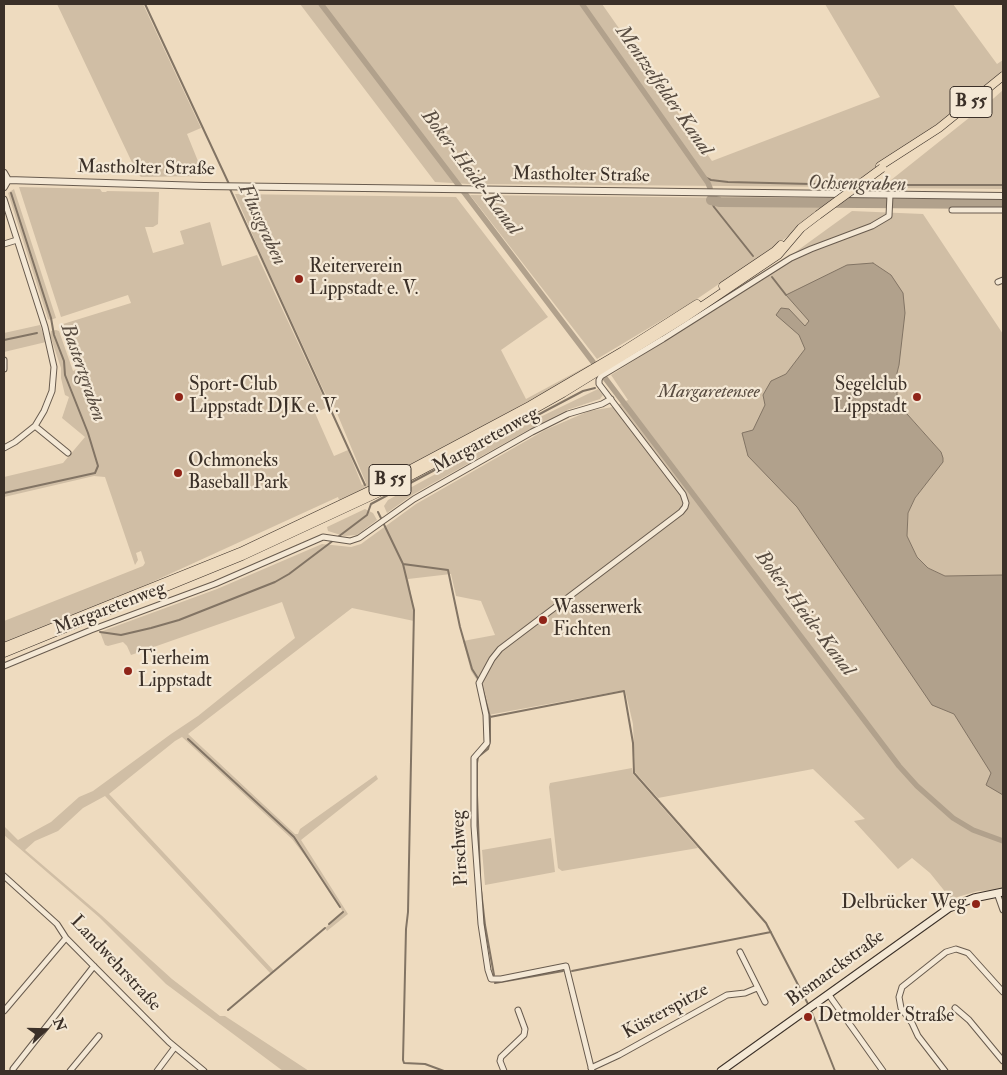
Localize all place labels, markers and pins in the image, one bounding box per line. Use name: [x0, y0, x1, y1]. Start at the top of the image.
place label: Reiterverein Lippstadt e. V.: [309, 257, 418, 301]
marker: Reiterverein Lippstadt e. V.: [293, 273, 305, 285]
place label: Sport-Club Lippstadt DJK e. V.: [189, 375, 339, 419]
place label: Segelclub Lippstadt: [833, 375, 907, 419]
marker: Sport-Club Lippstadt DJK e. V.: [173, 391, 185, 403]
marker: Segelclub Lippstadt: [911, 391, 923, 403]
place label: Ochmoneks Baseball Park: [188, 451, 288, 495]
marker: Ochmoneks Baseball Park: [172, 467, 184, 479]
place label: Wasserwerk Fichten: [553, 598, 642, 642]
marker: Wasserwerk Fichten: [537, 614, 549, 626]
place label: Tierheim Lippstadt: [138, 649, 212, 693]
marker: Tierheim Lippstadt: [122, 665, 134, 677]
place label: Delbrücker Weg: [841, 893, 966, 915]
marker: Delbrücker Weg: [970, 898, 982, 910]
place label: Detmolder Straße: [818, 1006, 954, 1028]
marker: Detmolder Straße: [802, 1011, 814, 1023]

